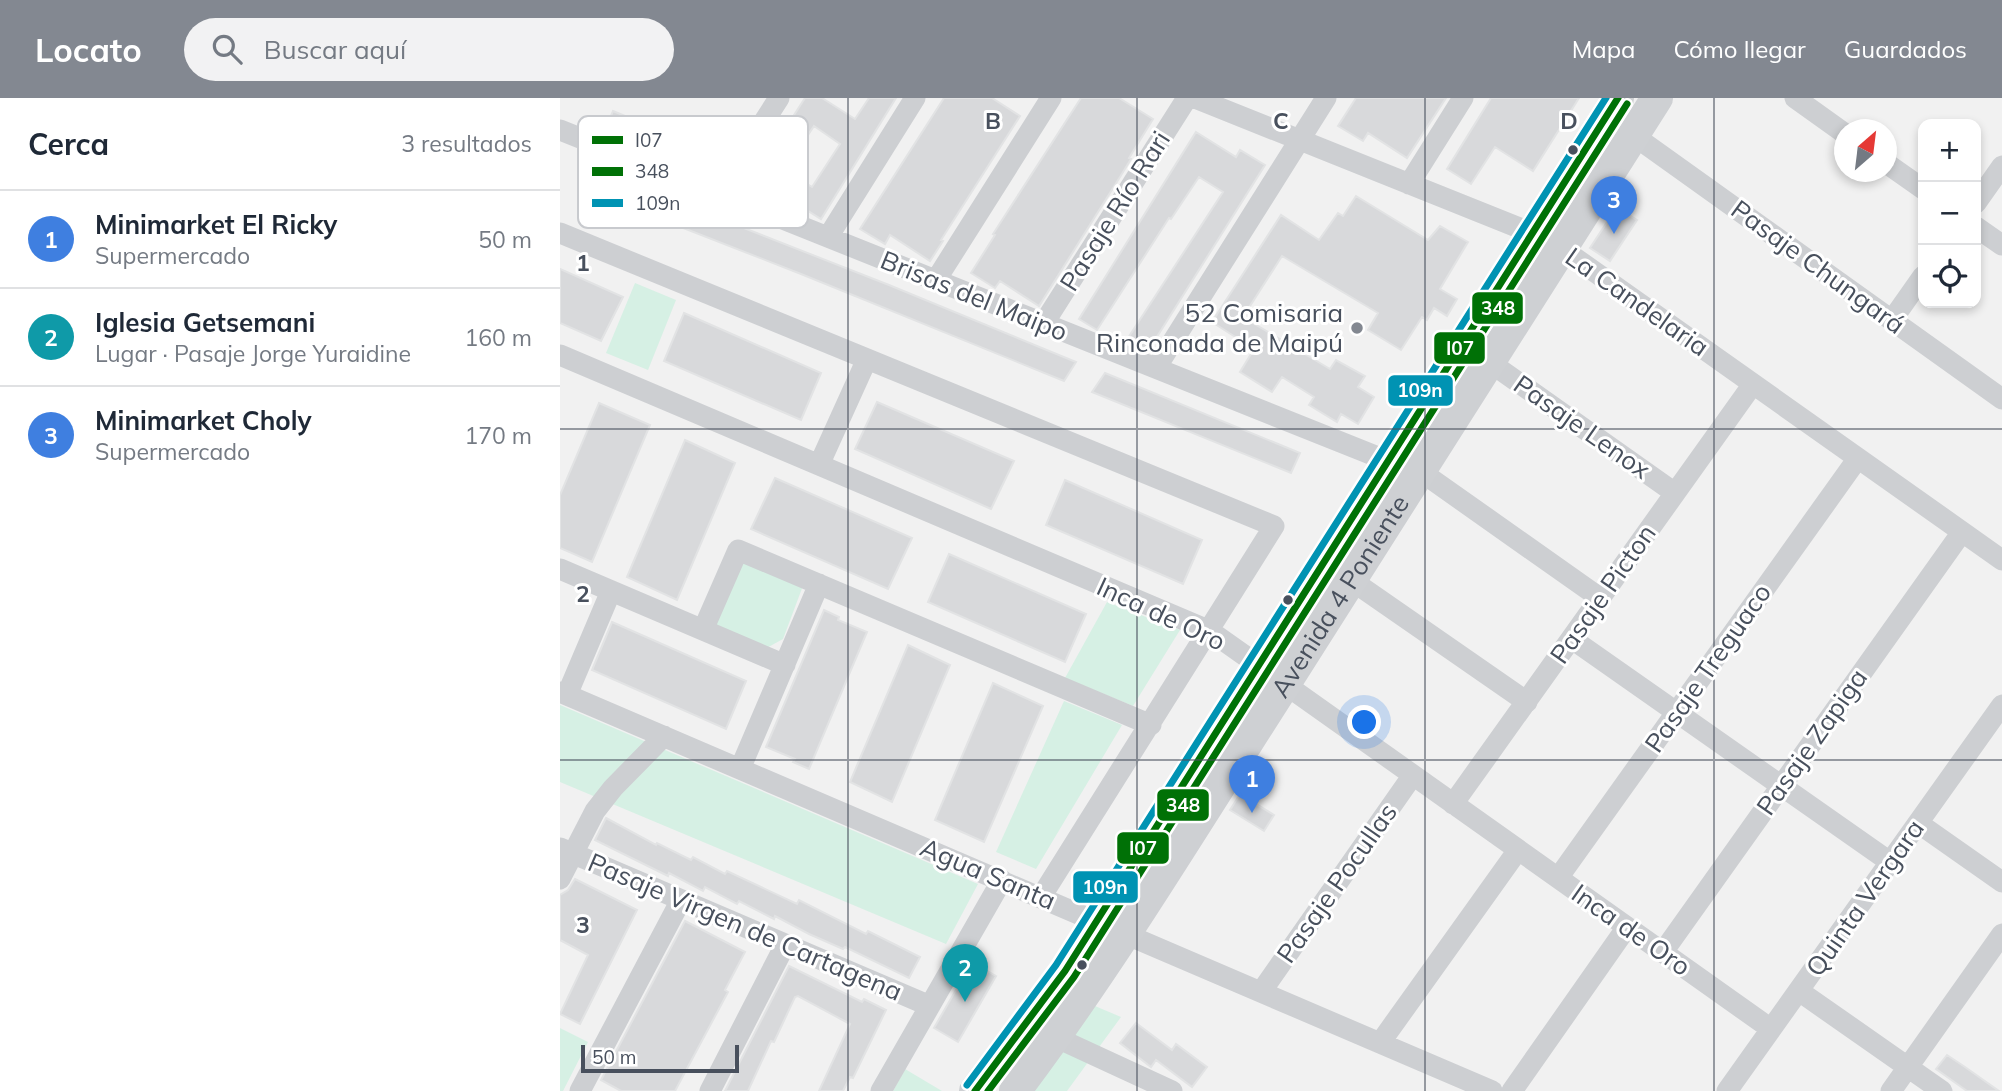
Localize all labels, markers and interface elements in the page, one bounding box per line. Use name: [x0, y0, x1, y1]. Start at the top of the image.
search box: [184, 18, 674, 81]
text: Locato: [35, 29, 142, 70]
icon: search: [208, 30, 246, 68]
text: Buscar aquí: [264, 33, 406, 66]
text: Mapa: [1572, 34, 1635, 64]
text: Cómo llegar: [1673, 34, 1806, 64]
text: Guardados: [1844, 34, 1967, 64]
text: B: [985, 106, 1001, 135]
text: C: [1273, 106, 1289, 135]
text: D: [1560, 106, 1578, 135]
legend: [578, 116, 808, 228]
north arrow: [1834, 119, 1897, 182]
map controls: [1918, 119, 1981, 308]
button: +: [1918, 119, 1981, 182]
text: Cerca: [28, 125, 109, 163]
street label: Pasaje Río Rari: [1052, 125, 1177, 297]
text: I07: [635, 128, 663, 152]
text: 3 resultados: [401, 129, 532, 158]
unlabelled marker: [1566, 143, 1580, 157]
text: 348: [635, 159, 669, 183]
pin: 3: [1591, 176, 1637, 234]
button: −: [1918, 182, 1981, 245]
text: 109n: [635, 191, 680, 215]
street label: Pasaje Chungará: [1725, 192, 1912, 341]
text: Minimarket El Ricky: [95, 208, 337, 241]
text: 1: [44, 225, 58, 254]
text: 50 m: [478, 225, 532, 254]
street label: La Candelaria: [1559, 240, 1715, 363]
text: Supermercado: [95, 241, 250, 270]
street label: Brisas del Maipo: [876, 243, 1073, 348]
button: locate: [1918, 245, 1981, 308]
text: 1: [576, 248, 590, 277]
line badge: 348: [1471, 291, 1524, 325]
place label: 52 Comisaria Rinconada de Maipú: [1096, 296, 1343, 359]
text: 348: [1481, 296, 1515, 320]
text: Iglesia Getsemani: [95, 306, 315, 339]
marker: 52 Comisaria Rinconada de Maipú: [1349, 320, 1365, 336]
text: 2: [44, 323, 58, 352]
text: 160 m: [464, 323, 532, 352]
line badge: I07: [1433, 331, 1486, 365]
text: I07: [1446, 336, 1474, 360]
text: Lugar · Pasaje Jorge Yuraidine: [95, 339, 411, 368]
street label: Pasaje Lenox: [1508, 367, 1657, 486]
line badge: 109n: [1387, 374, 1454, 407]
text: 109n: [1397, 378, 1443, 402]
text: Minimarket Choly: [95, 404, 312, 437]
text: 3: [44, 421, 58, 450]
text: 170 m: [464, 421, 532, 450]
text: Supermercado: [95, 437, 250, 466]
street label: Avenida 4 Poniente: [1263, 489, 1416, 704]
street label: Pasaje Picton: [1542, 518, 1663, 670]
street label: Inca de Oro: [1092, 569, 1231, 658]
street label: Pasaje Treguaco: [1637, 577, 1778, 758]
text: 2: [576, 579, 590, 608]
unlabelled marker: [1281, 593, 1295, 607]
street label: Pasaje Zapiga: [1749, 662, 1874, 821]
your location: [1347, 705, 1381, 739]
pin: 1: [1229, 755, 1275, 813]
line badge: 348: [1156, 788, 1210, 822]
text: 348: [1166, 793, 1200, 817]
street label: Pasaje Pocullas: [1269, 796, 1404, 969]
street label: Quinta Vergara: [1798, 813, 1931, 983]
street label: Agua Santa: [916, 830, 1061, 917]
line badge: I07: [1116, 831, 1170, 865]
text: I07: [1129, 836, 1157, 860]
street label: Pasaje Virgen de Cartagena: [583, 845, 907, 1008]
line badge: 109n: [1072, 870, 1139, 904]
text: 109n: [1082, 875, 1128, 899]
street label: Inca de Oro: [1565, 877, 1697, 983]
text: 3: [576, 910, 590, 939]
pin: 2: [942, 944, 988, 1002]
unlabelled marker: [1075, 958, 1089, 972]
scale bar: [581, 1042, 738, 1074]
text: 50 m: [592, 1045, 636, 1069]

